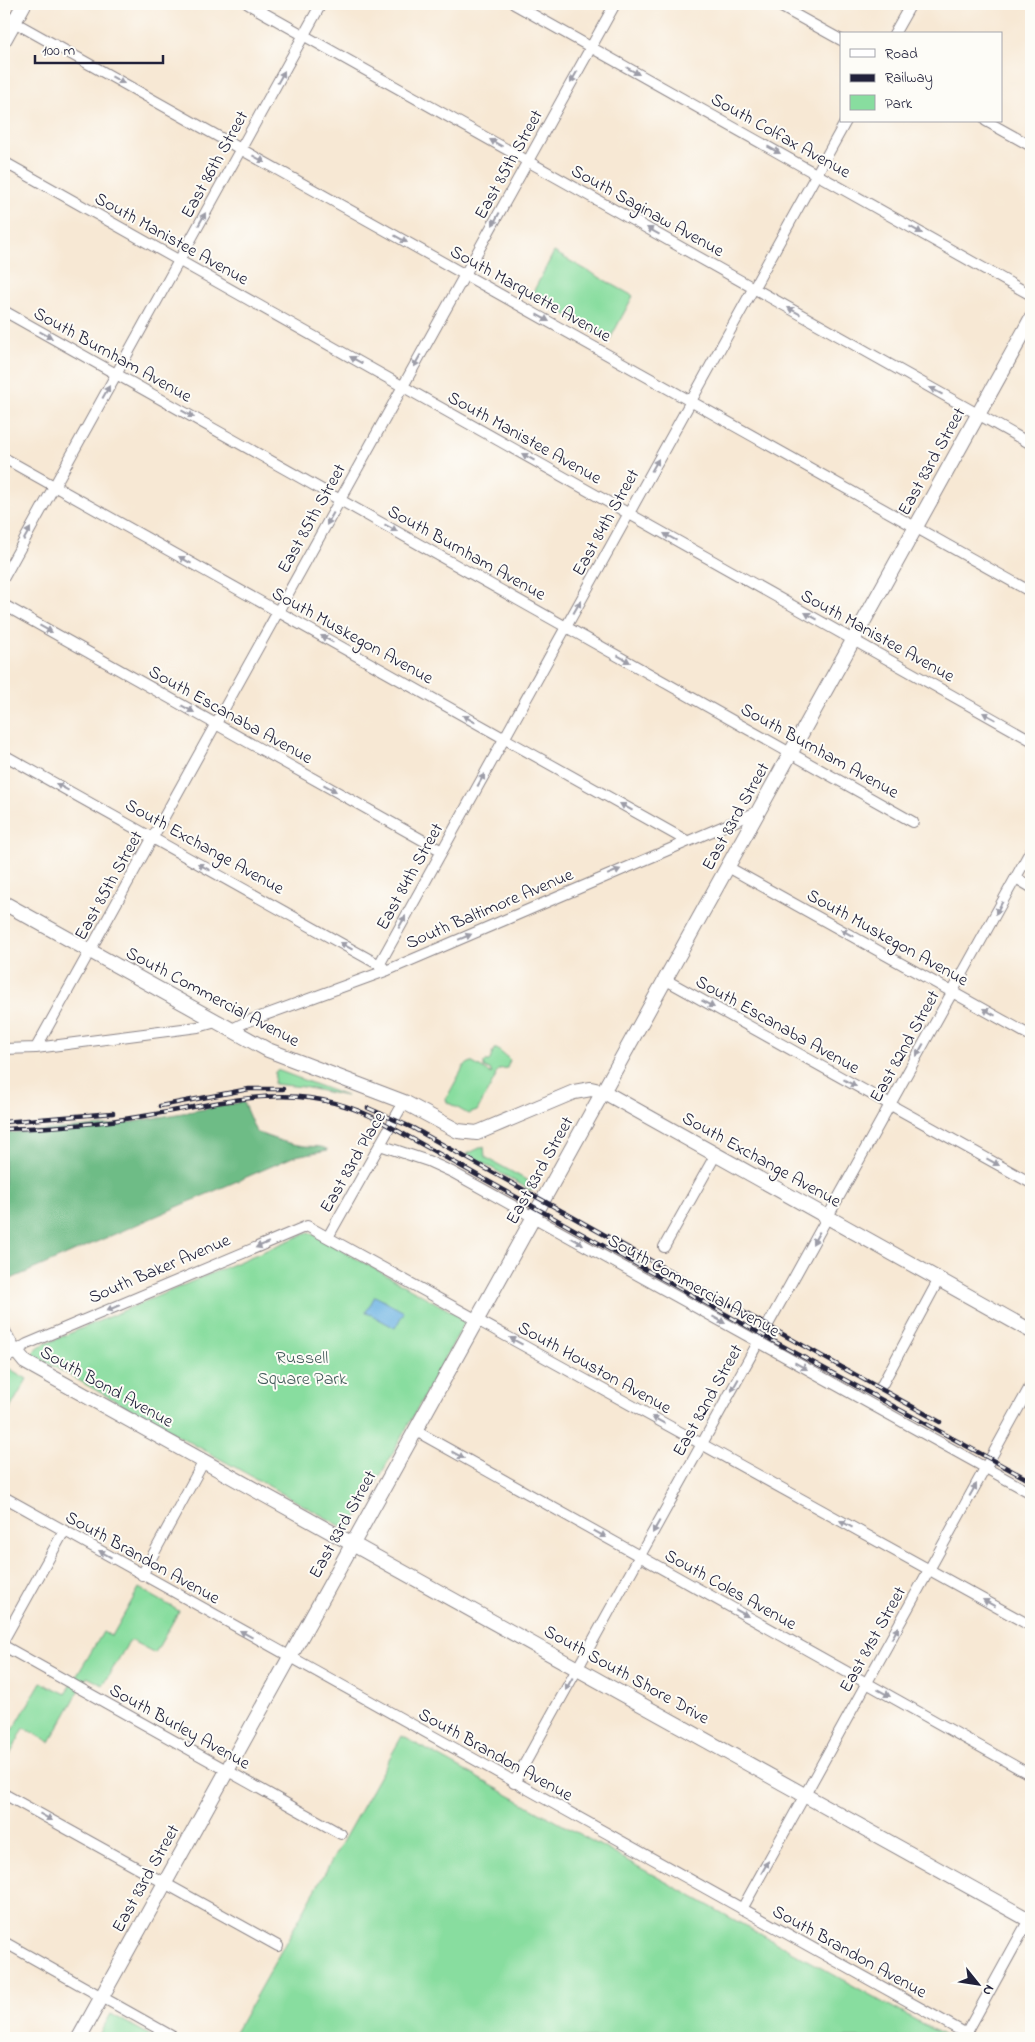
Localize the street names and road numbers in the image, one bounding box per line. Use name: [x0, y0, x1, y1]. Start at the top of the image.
street label: South Colfax Avenue: [705, 87, 856, 186]
street label: East 85th Street: [469, 105, 551, 225]
street label: East 86th Street: [175, 106, 256, 224]
street label: South Saginaw Avenue: [565, 159, 729, 266]
street label: South Manistee Avenue: [89, 187, 254, 293]
street label: South Marquette Avenue: [445, 240, 616, 350]
street label: South Burnham Avenue: [28, 301, 197, 411]
street label: South Manistee Avenue: [442, 386, 607, 492]
street label: East 83rd Street: [892, 403, 973, 521]
street label: East 85th Street: [272, 459, 354, 579]
street label: East 84th Street: [567, 465, 647, 581]
street label: South Burnham Avenue: [382, 499, 551, 609]
street label: South Muskegon Avenue: [266, 581, 438, 693]
street label: South Manistee Avenue: [795, 584, 960, 690]
street label: South Escanaba Avenue: [143, 660, 318, 772]
street label: South Burnham Avenue: [735, 697, 904, 807]
street label: East 83rd Street: [696, 758, 777, 876]
street label: South Exchange Avenue: [119, 793, 289, 904]
street label: East 84th Street: [371, 819, 451, 935]
street label: East 85th Street: [69, 826, 151, 946]
street label: South Baltimore Avenue: [402, 862, 578, 957]
street label: South Muskegon Avenue: [801, 883, 973, 995]
street label: South Commercial Avenue: [121, 941, 304, 1055]
street label: South Escanaba Avenue: [690, 970, 865, 1082]
street label: East 82nd Street: [864, 986, 947, 1108]
street label: South Exchange Avenue: [676, 1106, 846, 1217]
street label: East 83rd Place: [314, 1107, 394, 1218]
street label: East 83rd Street: [500, 1112, 581, 1230]
street label: South Baker Avenue: [85, 1228, 236, 1311]
street label: South Commercial Avenue: [602, 1229, 785, 1345]
street label: South Houston Avenue: [512, 1316, 676, 1422]
street label: South Bond Avenue: [35, 1340, 178, 1436]
street label: East 82nd Street: [667, 1340, 750, 1462]
street label: East 83rd Street: [303, 1466, 384, 1584]
street label: South Brandon Avenue: [60, 1505, 225, 1613]
street label: South Coles Avenue: [659, 1544, 802, 1638]
street label: East 81st Street: [834, 1582, 914, 1698]
street label: South South Shore Drive: [539, 1619, 714, 1733]
street label: South Burley Avenue: [104, 1678, 255, 1778]
street label: South Brandon Avenue: [413, 1702, 578, 1810]
street label: East 83rd Street: [106, 1820, 187, 1938]
street label: South Brandon Avenue: [767, 1899, 932, 2007]

